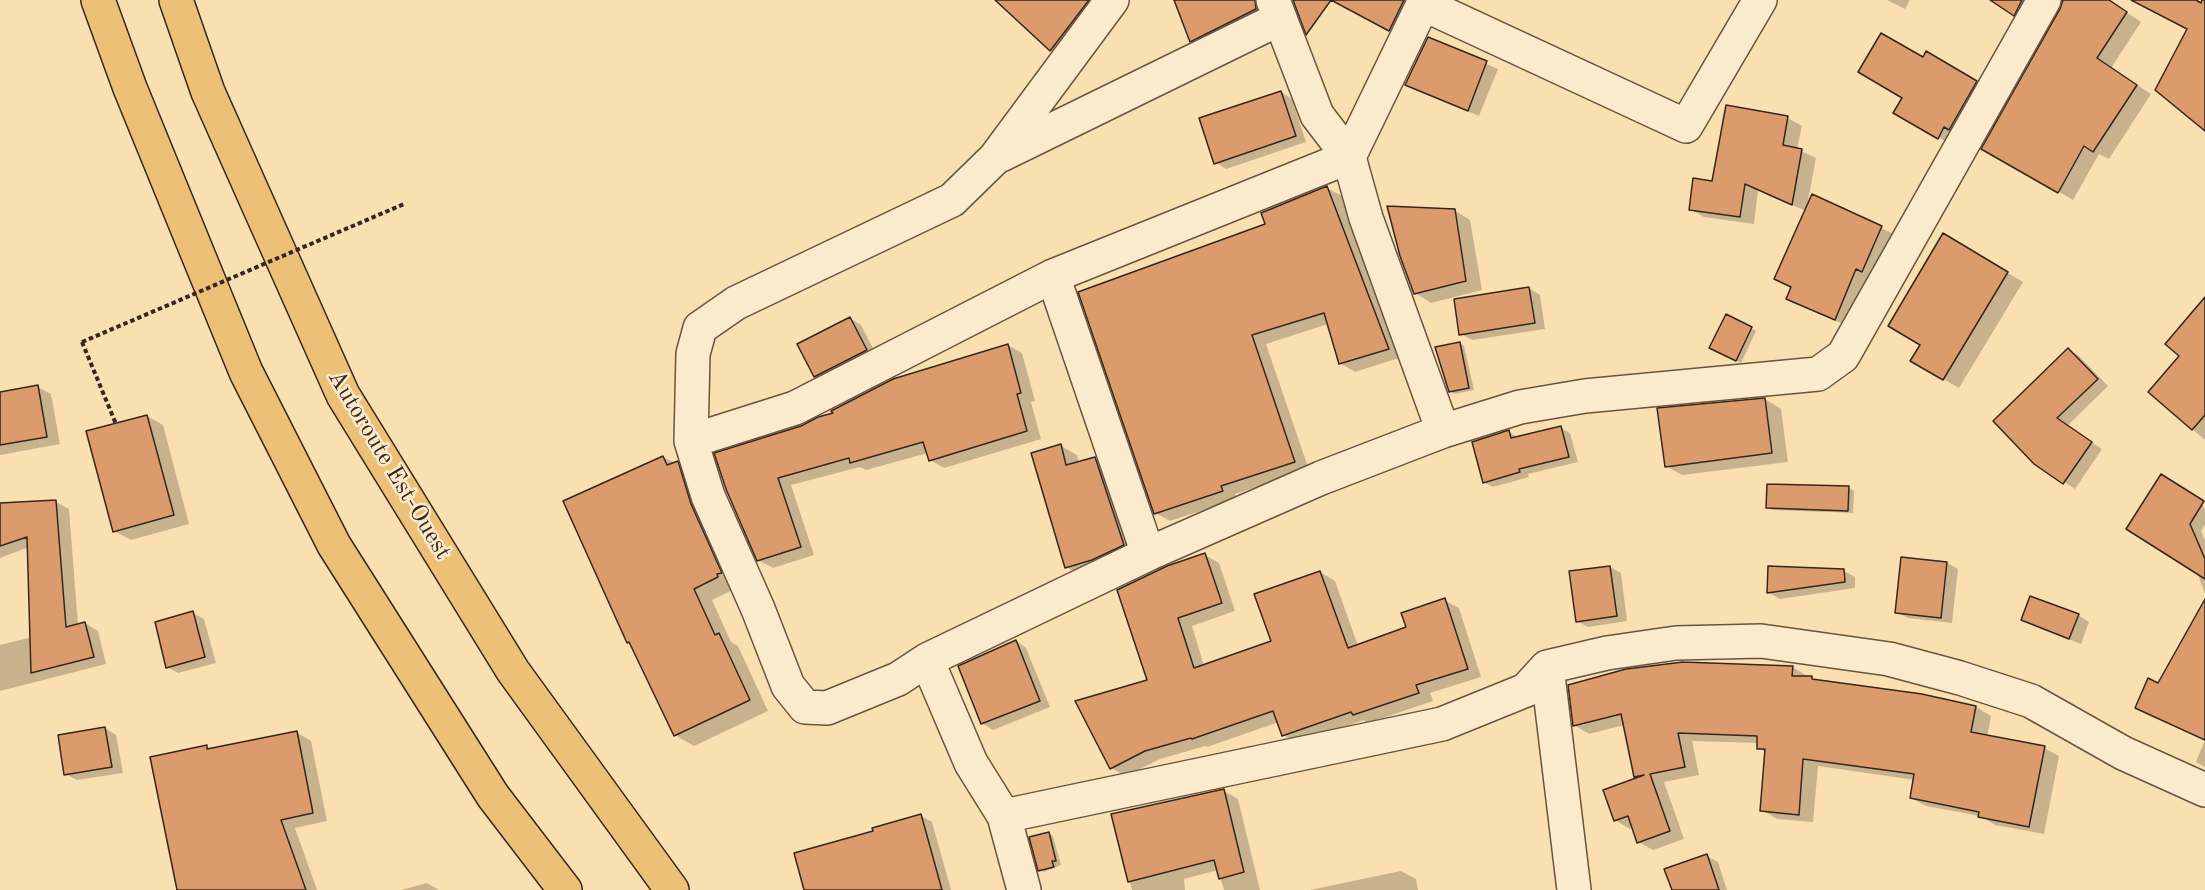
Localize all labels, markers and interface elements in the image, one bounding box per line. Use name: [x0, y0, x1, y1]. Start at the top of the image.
street label: Autoroute Est-Ouest: [321, 365, 457, 565]

